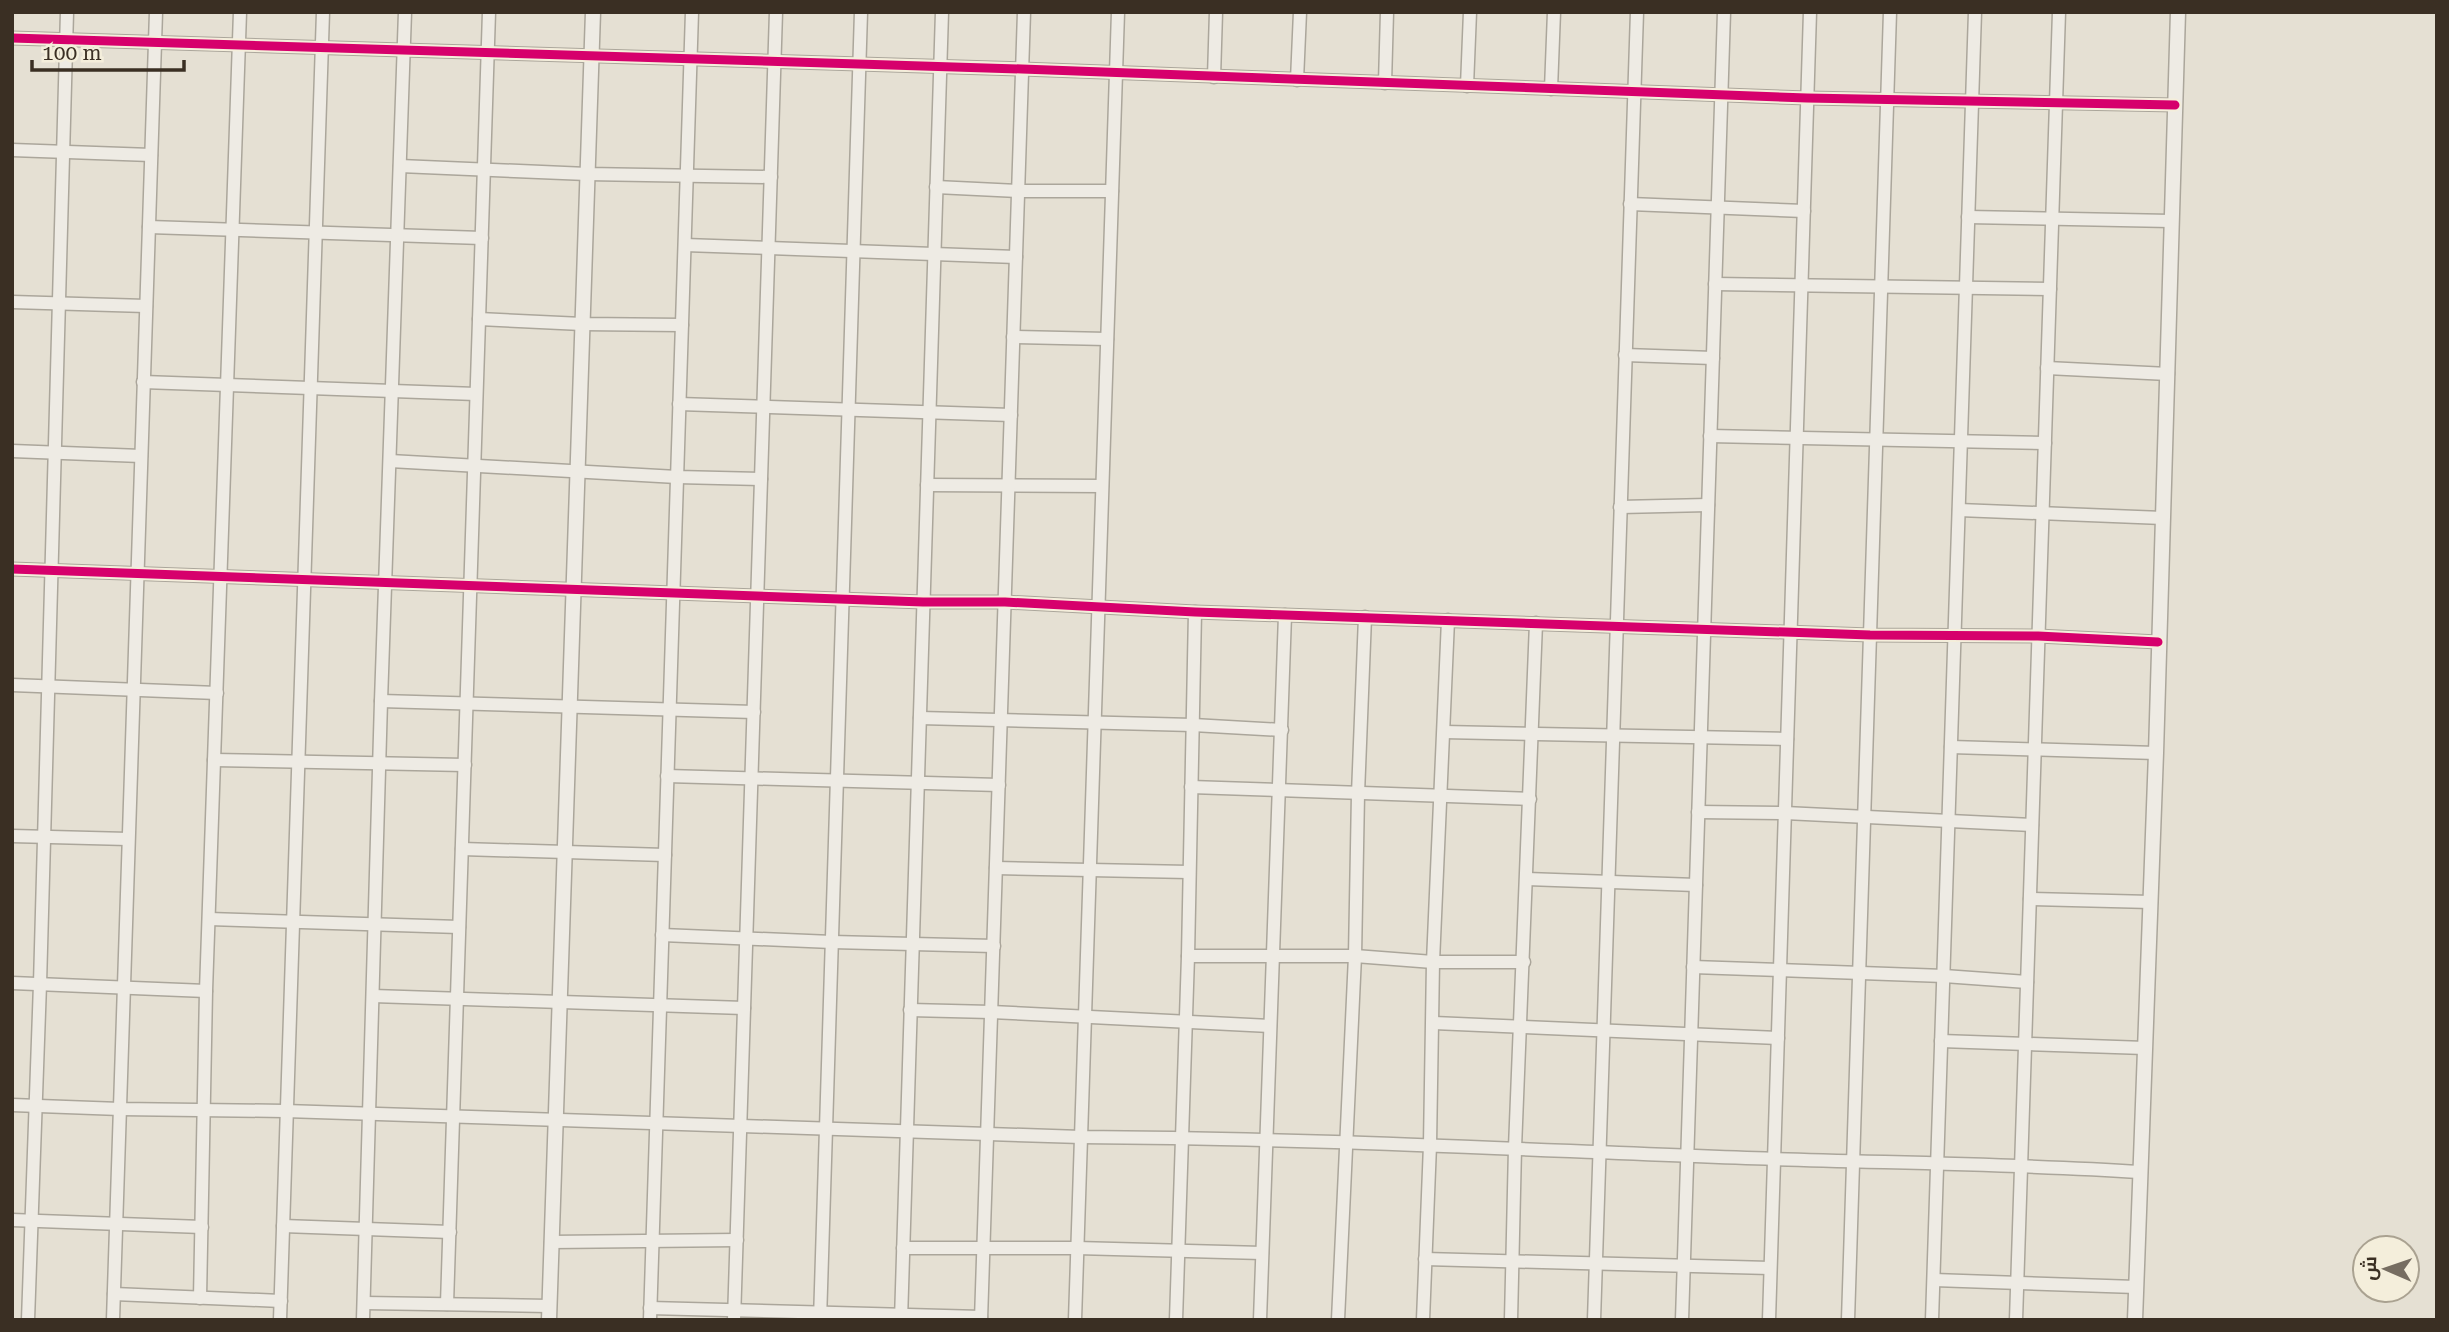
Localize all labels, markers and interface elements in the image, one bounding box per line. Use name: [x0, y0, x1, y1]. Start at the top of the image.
scale bar: [32, 28, 184, 72]
text: 100 m: [42, 41, 102, 65]
north arrow: [2351, 1234, 2421, 1304]
text: ش: [2358, 1256, 2381, 1281]

